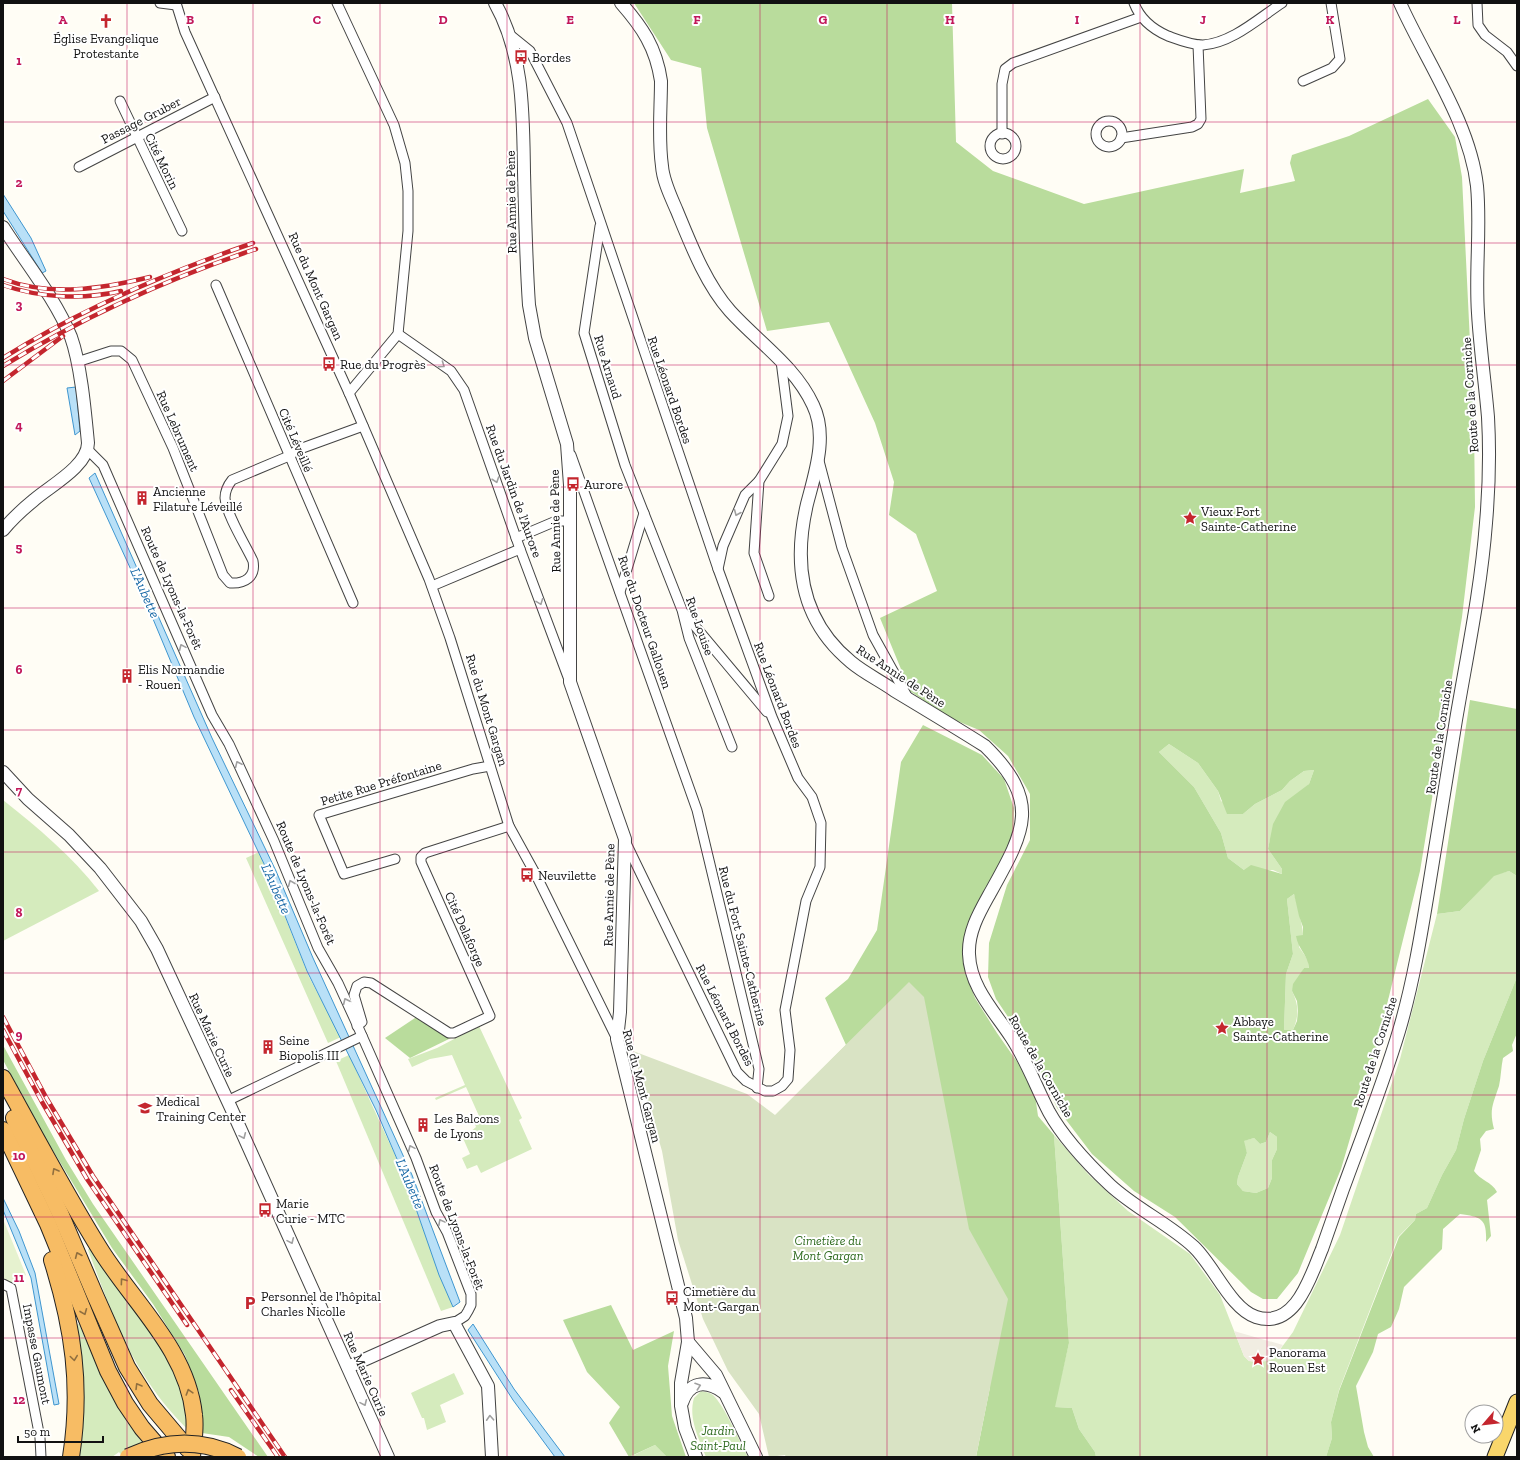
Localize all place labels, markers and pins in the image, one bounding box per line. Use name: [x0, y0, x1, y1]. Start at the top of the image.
church icon: Église Evangelique Protestante: [98, 13, 114, 29]
place label: Église Evangelique Protestante: [53, 31, 159, 61]
bus stop icon: Bordes: [513, 49, 529, 65]
place label: Bordes: [532, 50, 571, 65]
bus stop icon: Rue du Progrès: [321, 356, 337, 372]
place label: Rue du Progrès: [340, 357, 426, 372]
bus stop icon: Aurore: [565, 476, 581, 492]
place label: Aurore: [584, 477, 623, 492]
place label: Ancienne Filature Léveillé: [153, 484, 242, 514]
building icon: Ancienne Filature Léveillé: [134, 490, 150, 506]
place label: Vieux Fort Sainte-Catherine: [1200, 504, 1296, 534]
place icon: Vieux Fort Sainte-Catherine: [1182, 510, 1198, 526]
place label: Elis Normandie - Rouen: [138, 662, 225, 692]
building icon: Elis Normandie - Rouen: [119, 668, 135, 684]
bus stop icon: Neuvilette: [519, 867, 535, 883]
place label: Neuvilette: [538, 868, 596, 883]
place label: Abbaye Sainte-Catherine: [1233, 1014, 1328, 1044]
place icon: Abbaye Sainte-Catherine: [1214, 1020, 1230, 1036]
place label: Seine Biopolis III: [279, 1033, 339, 1063]
building icon: Seine Biopolis III: [260, 1039, 276, 1055]
place label: Medical Training Center: [156, 1094, 246, 1124]
school or university icon: Medical Training Center: [137, 1100, 153, 1116]
place label: Les Balcons de Lyons: [434, 1111, 500, 1141]
building icon: Les Balcons de Lyons: [415, 1117, 431, 1133]
place label: Marie Curie - MTC: [276, 1196, 345, 1226]
bus stop icon: Marie Curie - MTC: [257, 1202, 273, 1218]
place label: Cimetière du Mont-Gargan: [683, 1284, 760, 1314]
place label: Personnel de l'hôpital Charles Nicolle: [261, 1289, 381, 1319]
bus stop icon: Cimetière du Mont-Gargan: [664, 1290, 680, 1306]
parking icon: Personnel de l'hôpital Charles Nicolle: [242, 1295, 258, 1311]
place label: Panorama Rouen Est: [1269, 1345, 1327, 1375]
place icon: Panorama Rouen Est: [1250, 1351, 1266, 1367]

